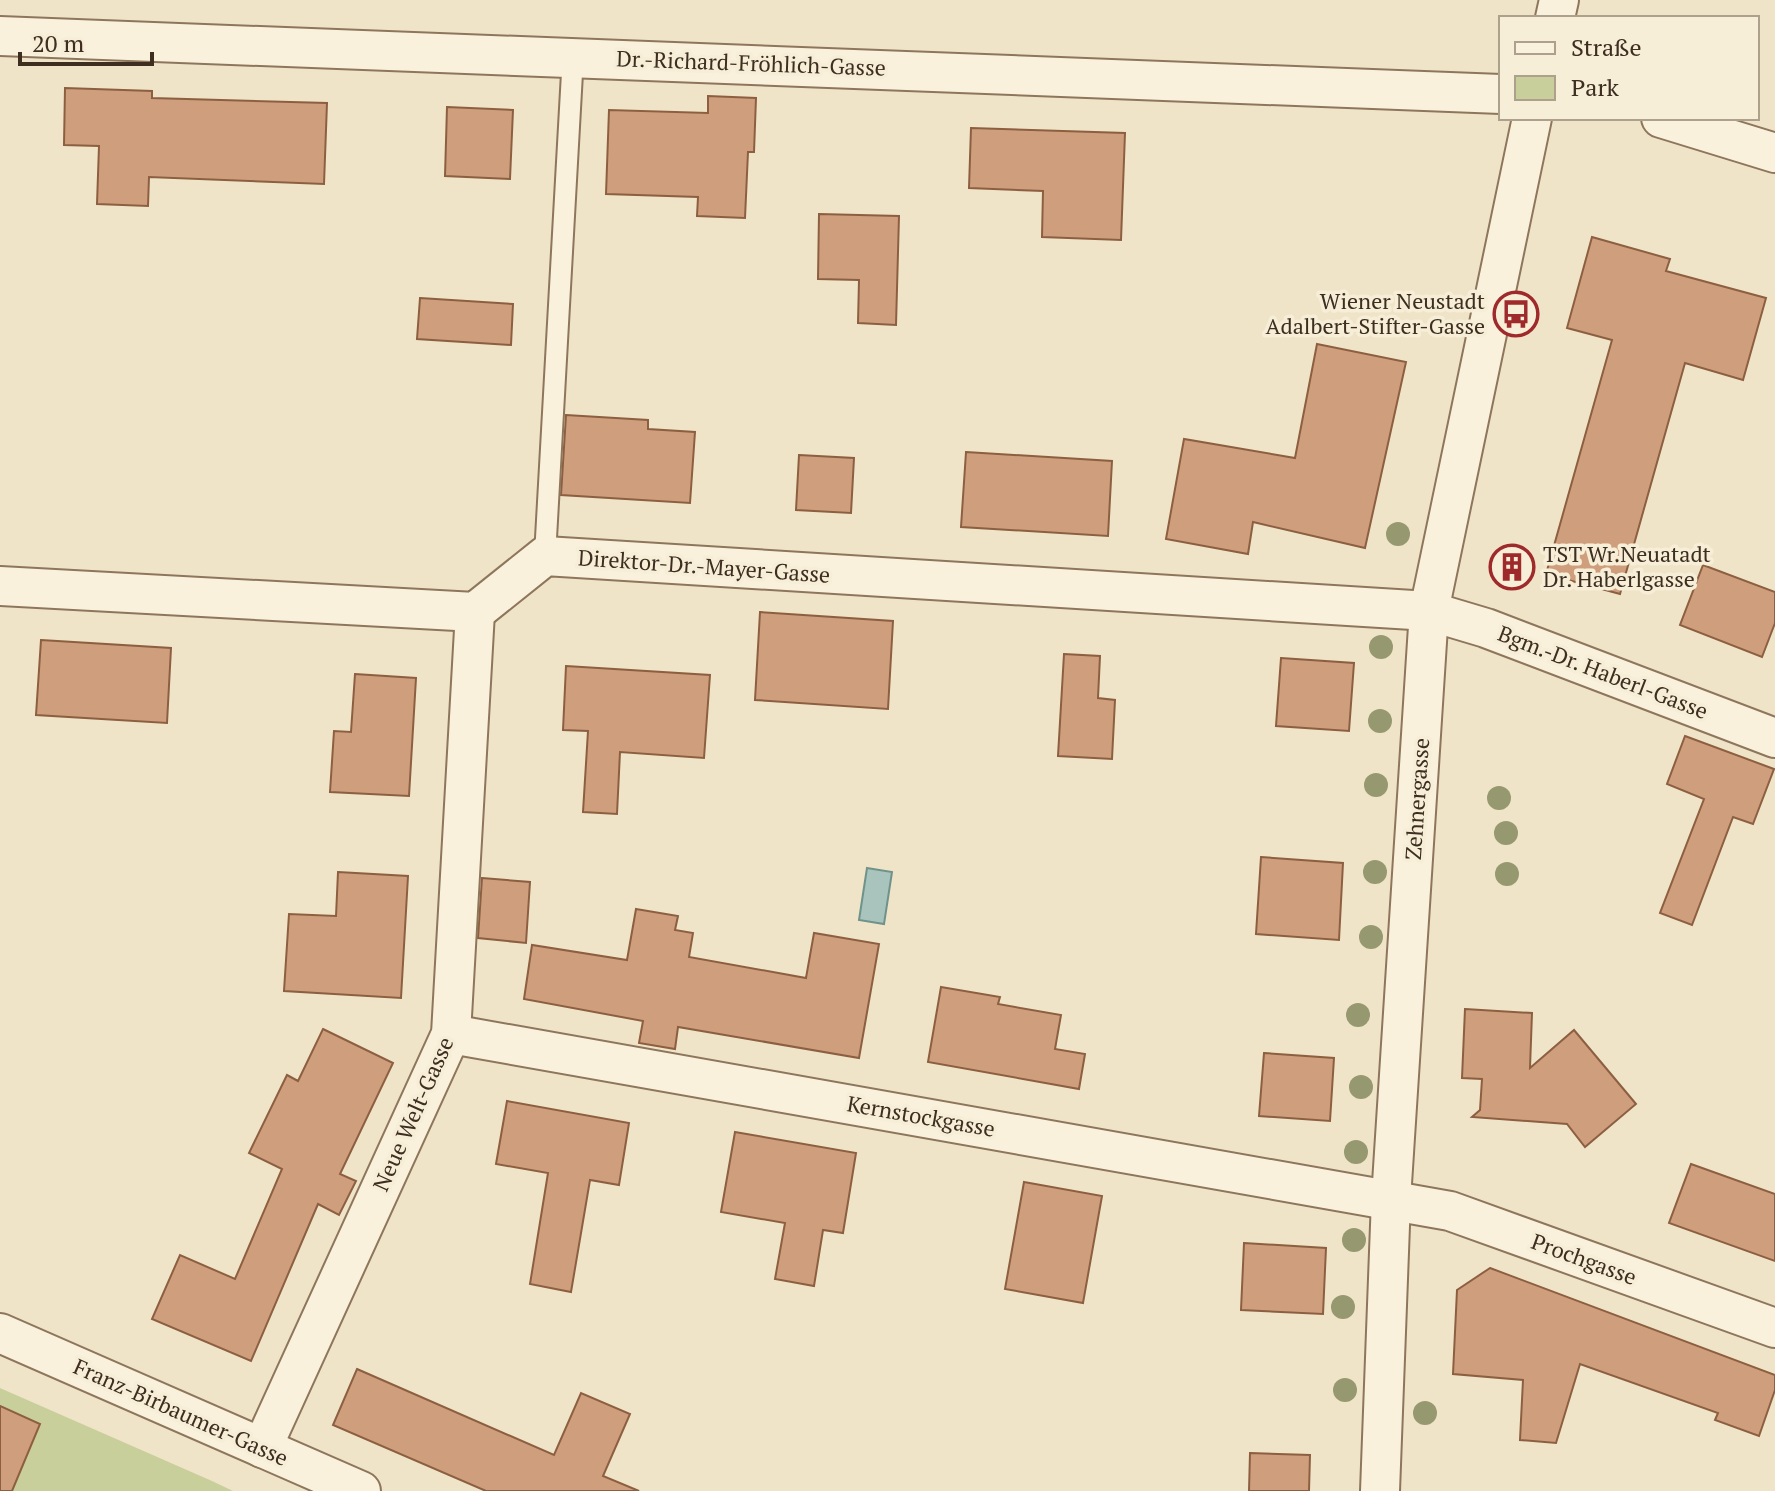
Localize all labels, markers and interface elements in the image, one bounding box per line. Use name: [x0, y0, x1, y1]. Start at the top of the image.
scale bar: [20, 16, 152, 66]
legend: [1499, 16, 1759, 120]
text: 20 m: [32, 27, 84, 59]
text: Straße: [1571, 31, 1642, 63]
street label: Dr.-Richard-Fröhlich-Gasse: [616, 43, 886, 82]
text: Park: [1571, 71, 1620, 103]
place label: Wiener Neustadt Adalbert-Stifter-Gasse: [1266, 286, 1485, 340]
bus stop icon: Wiener Neustadt Adalbert-Stifter-Gasse: [1492, 290, 1540, 338]
place label: TST Wr.Neuatadt Dr. Haberlgasse: [1543, 539, 1711, 593]
street label: Direktor-Dr.-Mayer-Gasse: [577, 542, 831, 589]
building icon: TST Wr.Neuatadt Dr. Haberlgasse: [1488, 543, 1536, 591]
street label: Bgm.-Dr. Haberl-Gasse: [1494, 618, 1712, 725]
street label: Zehnergasse: [1398, 737, 1435, 861]
street label: Neue Welt-Gasse: [366, 1032, 460, 1196]
street label: Kernstockgasse: [845, 1088, 997, 1143]
street label: Prochgasse: [1528, 1226, 1641, 1291]
street label: Franz-Birbaumer-Gasse: [69, 1351, 293, 1472]

